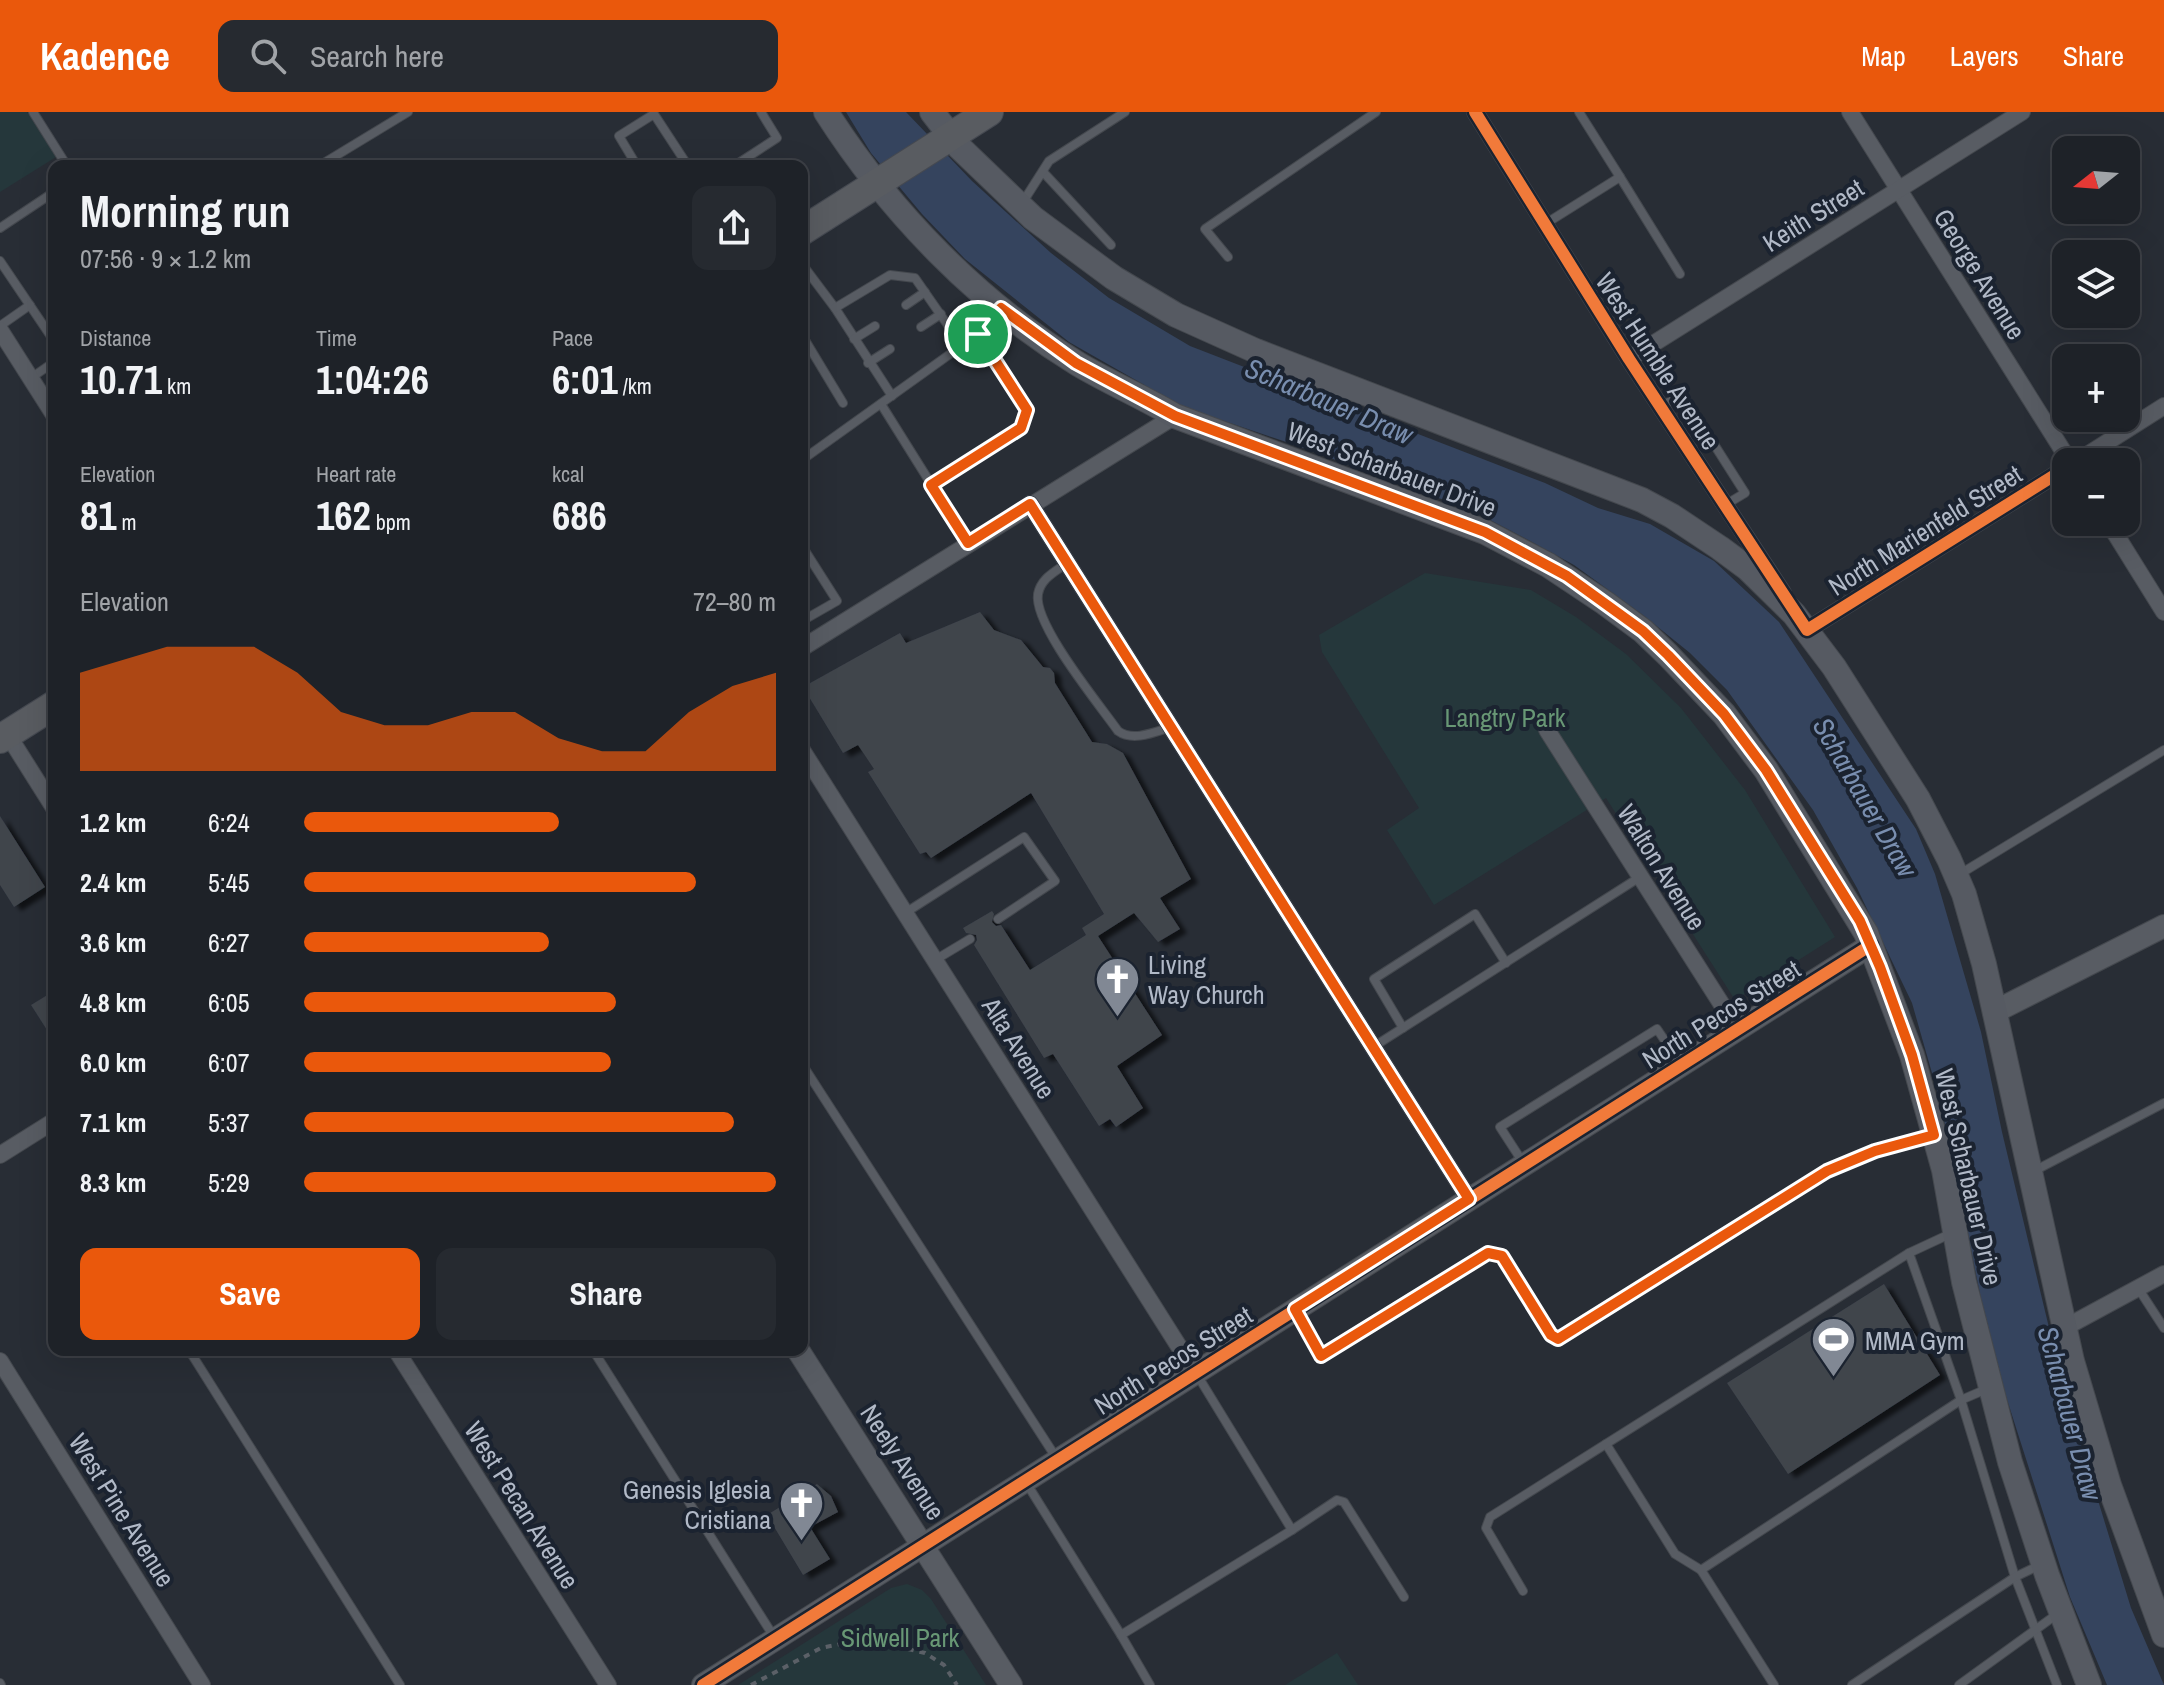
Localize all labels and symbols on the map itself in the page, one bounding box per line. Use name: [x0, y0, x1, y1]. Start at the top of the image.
north arrow: [2052, 136, 2140, 224]
street label: Keith Street: [1756, 170, 1870, 260]
street label: George Avenue: [1926, 202, 2034, 346]
street label: West Humble Avenue: [1588, 266, 1728, 456]
pin: [944, 300, 1012, 368]
water label: Scharbauer Draw: [1239, 349, 1420, 454]
street label: West Scharbauer Drive: [1282, 413, 1502, 525]
street label: North Marienfeld Street: [1822, 456, 2028, 604]
park label: Langtry Park: [1445, 700, 1566, 735]
water label: Scharbauer Draw: [1804, 710, 1927, 885]
street label: Walton Avenue: [1609, 797, 1715, 937]
place label: Living Way Church: [1148, 947, 1265, 1012]
street label: North Pecos Street: [1635, 951, 1807, 1077]
church icon: Living Way Church: [1093, 955, 1141, 1018]
street label: Alta Avenue: [974, 990, 1064, 1105]
street label: West Scharbauer Drive: [1927, 1065, 2011, 1289]
street label: North Pecos Street: [1087, 1297, 1259, 1423]
sports icon: MMA Gym: [1810, 1316, 1858, 1379]
water label: Scharbauer Draw: [2029, 1322, 2112, 1506]
place label: MMA Gym: [1865, 1323, 1965, 1358]
street label: Neely Avenue: [853, 1397, 953, 1527]
street label: West Pecan Avenue: [456, 1415, 588, 1595]
street label: West Pine Avenue: [61, 1427, 183, 1593]
place label: Genesis Iglesia Cristiana: [623, 1472, 771, 1537]
church icon: Genesis Iglesia Cristiana: [778, 1480, 826, 1543]
park label: Sidwell Park: [841, 1620, 960, 1655]

